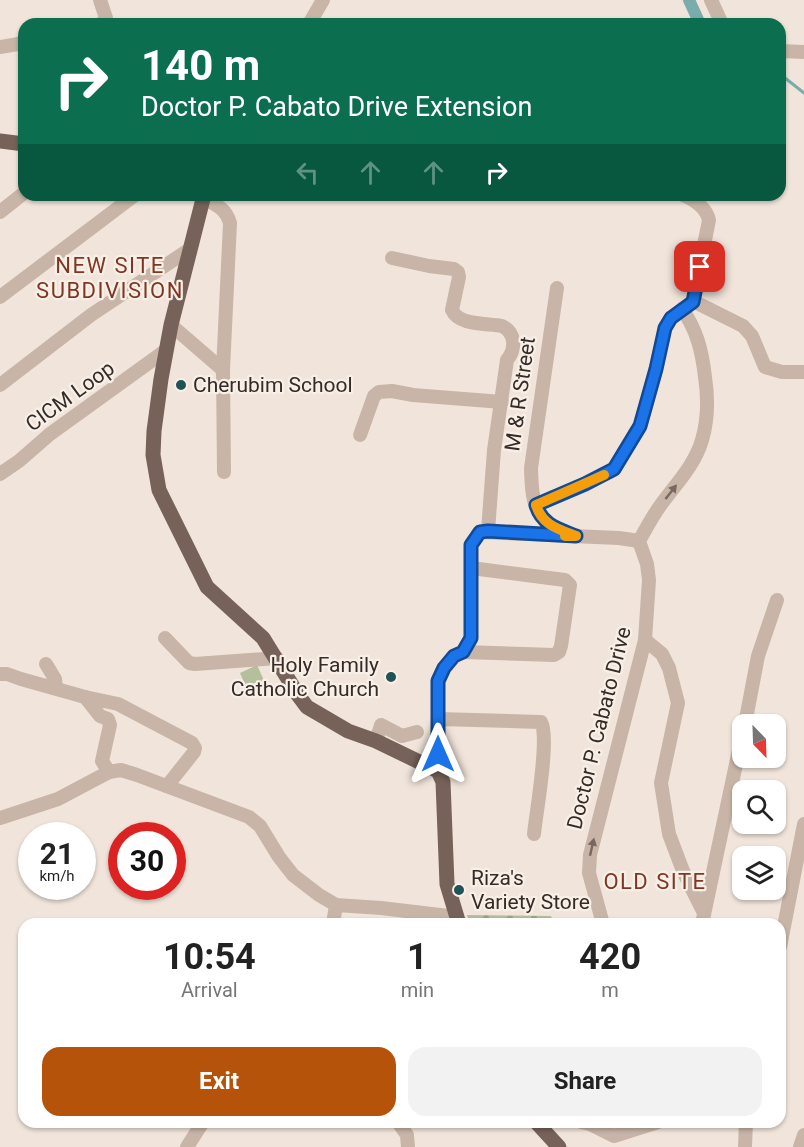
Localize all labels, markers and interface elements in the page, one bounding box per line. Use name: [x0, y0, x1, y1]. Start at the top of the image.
text: 140 m: [141, 41, 260, 90]
icon: right: [42, 42, 120, 120]
text: Doctor P. Cabato Drive Extension: [141, 91, 532, 123]
icon: left: [291, 156, 324, 189]
icon: ahead: [354, 156, 387, 189]
icon: ahead: [417, 156, 450, 189]
icon: right: [480, 156, 513, 189]
pin: [674, 241, 725, 292]
icon: arrive: [683, 250, 716, 283]
district label: NEW SITE SUBDIVISION: [36, 253, 184, 303]
street label: M & R Street: [500, 335, 540, 453]
street label: CICM Loop: [21, 356, 119, 436]
place label: Cherubim School: [193, 373, 353, 397]
marker: Cherubim School: [174, 378, 188, 392]
one-way arrow: [664, 484, 677, 500]
street label: Doctor P. Cabato Drive: [562, 624, 636, 832]
place label: Holy Family Catholic Church: [231, 653, 379, 701]
marker: Holy Family Catholic Church: [384, 670, 398, 684]
north arrow: [732, 714, 786, 768]
map controls: [732, 714, 786, 900]
position arrow: [406, 722, 470, 786]
button: search: [732, 780, 786, 834]
speed limit sign: 30: [108, 822, 186, 900]
text: 21: [40, 836, 74, 871]
one-way arrow: [588, 837, 597, 856]
button: layers: [732, 846, 786, 900]
place label: Riza's Variety Store: [471, 866, 590, 914]
text: km/h: [39, 867, 75, 885]
district label: OLD SITE: [603, 869, 707, 894]
marker: Riza's Variety Store: [452, 883, 466, 897]
text: 10:54: [163, 936, 256, 978]
text: 1: [407, 936, 428, 978]
text: 420: [579, 936, 641, 978]
text: Arrival: [181, 978, 238, 1002]
text: min: [401, 978, 434, 1002]
text: m: [601, 978, 619, 1002]
button: Exit: [42, 1047, 396, 1116]
button: Share: [408, 1047, 762, 1116]

